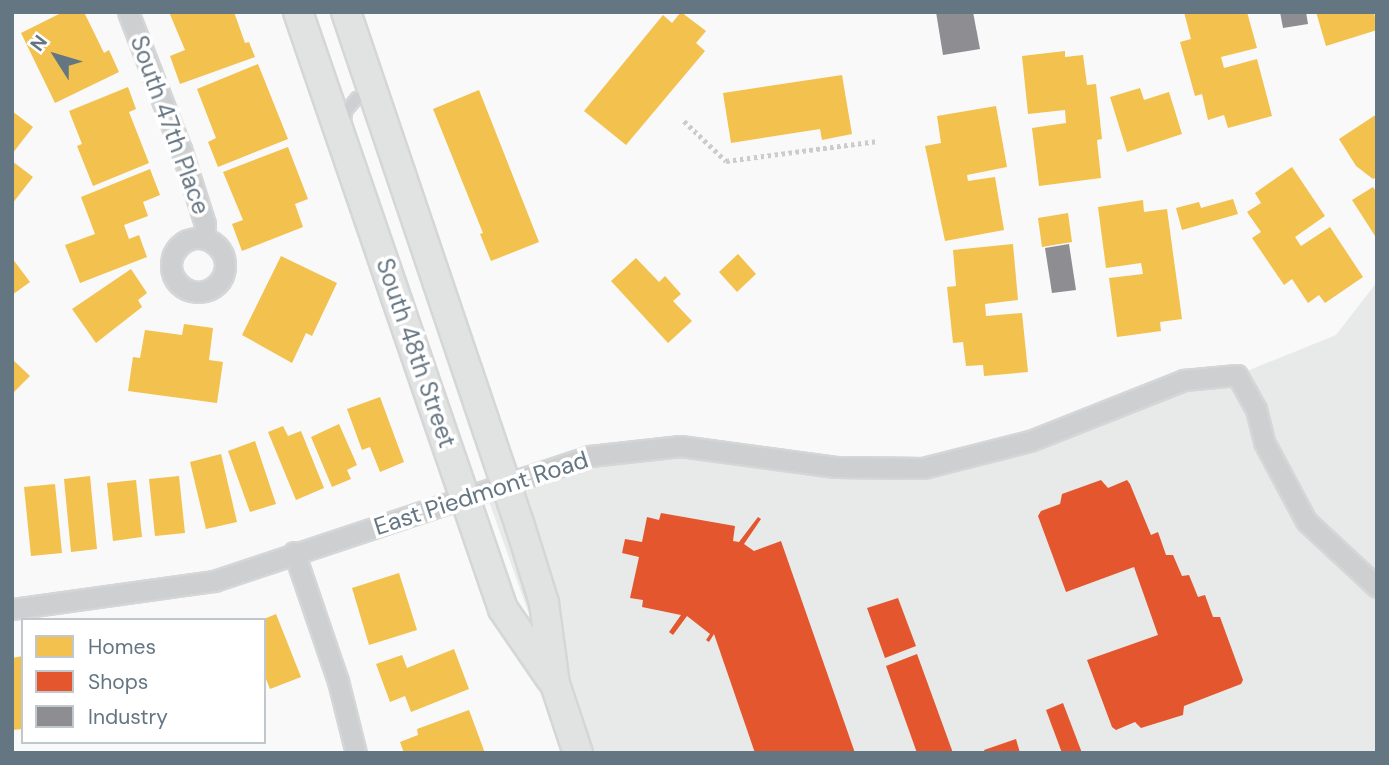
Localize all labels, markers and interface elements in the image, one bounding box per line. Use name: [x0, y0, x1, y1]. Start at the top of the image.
north arrow: [21, 21, 91, 91]
text: N: [25, 30, 53, 56]
street label: South 47th Place: [124, 32, 216, 218]
street label: South 48th Street: [370, 255, 462, 451]
street label: East Piedmont Road: [370, 445, 592, 541]
legend: [21, 618, 266, 744]
text: Homes: [88, 633, 156, 661]
text: Shops: [88, 668, 148, 696]
text: Industry: [88, 703, 168, 731]

